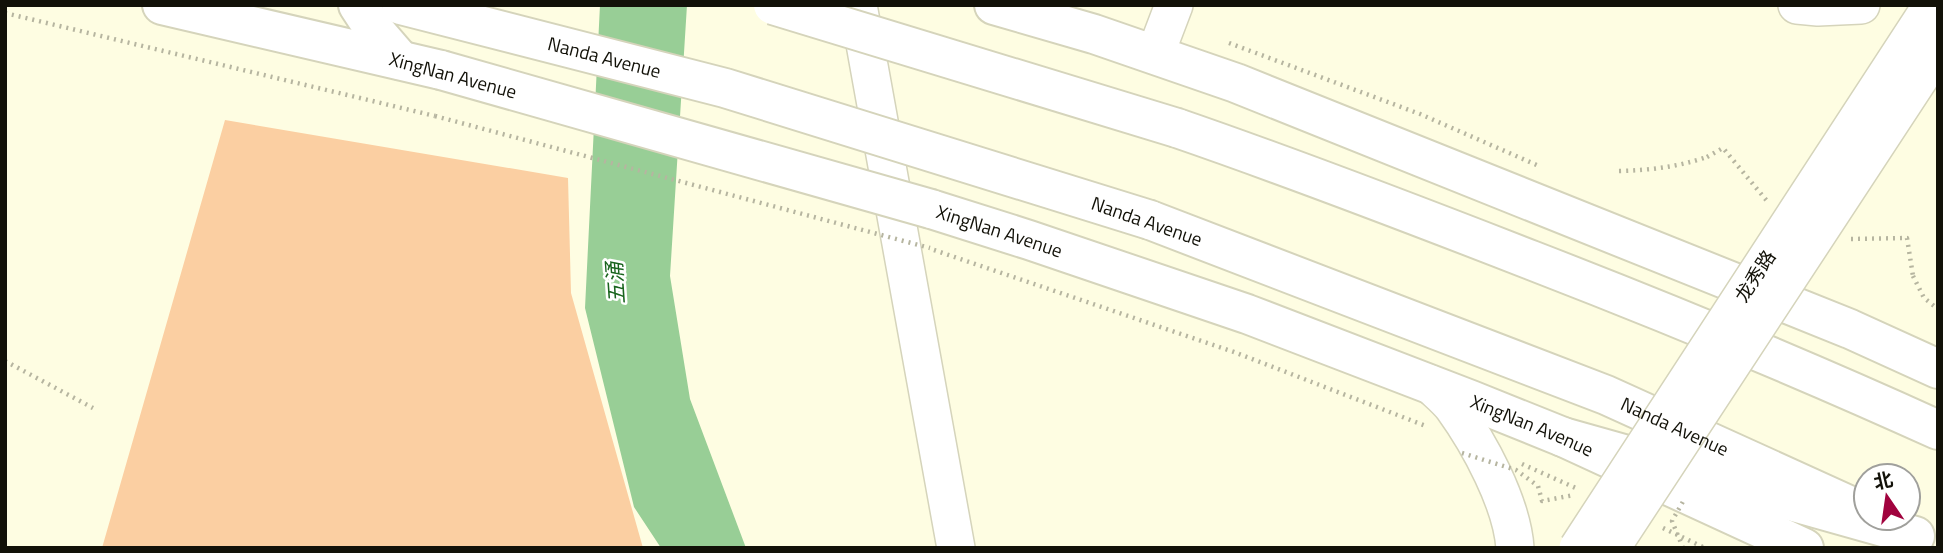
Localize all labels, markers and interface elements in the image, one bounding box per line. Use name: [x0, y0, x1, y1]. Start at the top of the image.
street label: Nanda Avenue: [545, 28, 664, 85]
street label: XingNan Avenue: [386, 44, 520, 105]
street label: Nanda Avenue: [1088, 188, 1207, 253]
street label: XingNan Avenue: [933, 197, 1067, 264]
street label: 龙秀路: [1727, 244, 1782, 308]
water label: 五涌: [597, 259, 632, 305]
street label: XingNan Avenue: [1466, 386, 1599, 463]
street label: Nanda Avenue: [1616, 389, 1734, 463]
north arrow: [1852, 462, 1922, 532]
text: 北: [1871, 464, 1896, 496]

